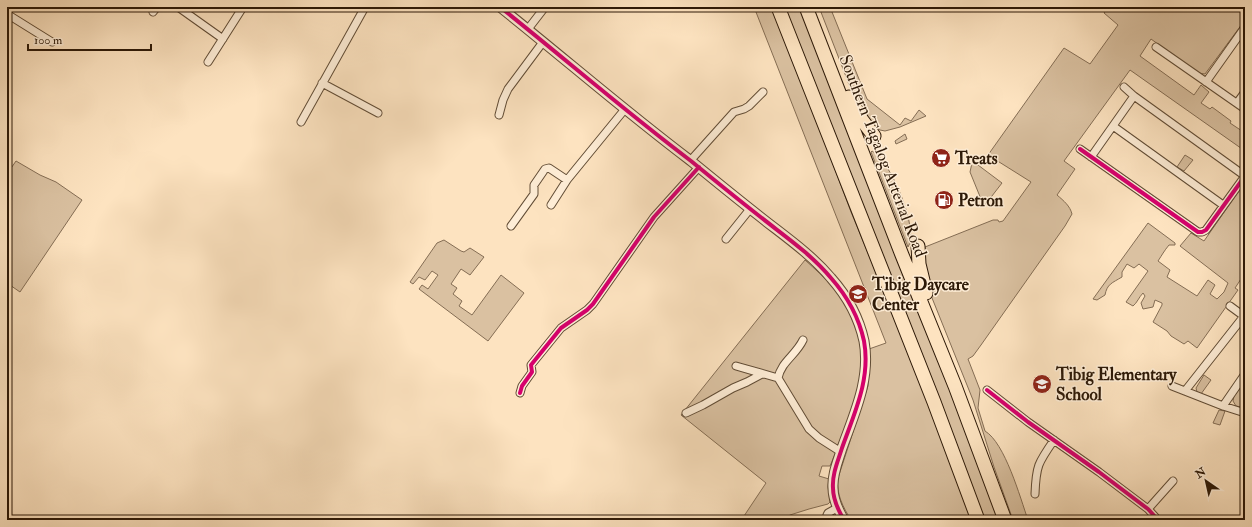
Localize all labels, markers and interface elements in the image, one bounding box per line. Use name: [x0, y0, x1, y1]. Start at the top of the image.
scale bar: [28, 26, 151, 52]
text: 100 m: [34, 33, 63, 48]
street label: Southern Tagalog Arterial Road: [835, 52, 932, 261]
supermarket icon: Treats: [930, 147, 952, 169]
place label: Treats: [954, 148, 998, 169]
fuel station icon: Petron: [933, 189, 955, 211]
place label: Petron: [958, 190, 1004, 211]
place label: Tibig Daycare Center: [871, 274, 970, 315]
school or university icon: Tibig Daycare Center: [847, 283, 869, 305]
place label: Tibig Elementary School: [1055, 364, 1177, 405]
school or university icon: Tibig Elementary School: [1031, 373, 1053, 395]
north arrow: [1186, 461, 1226, 501]
text: N: [1192, 464, 1209, 482]

